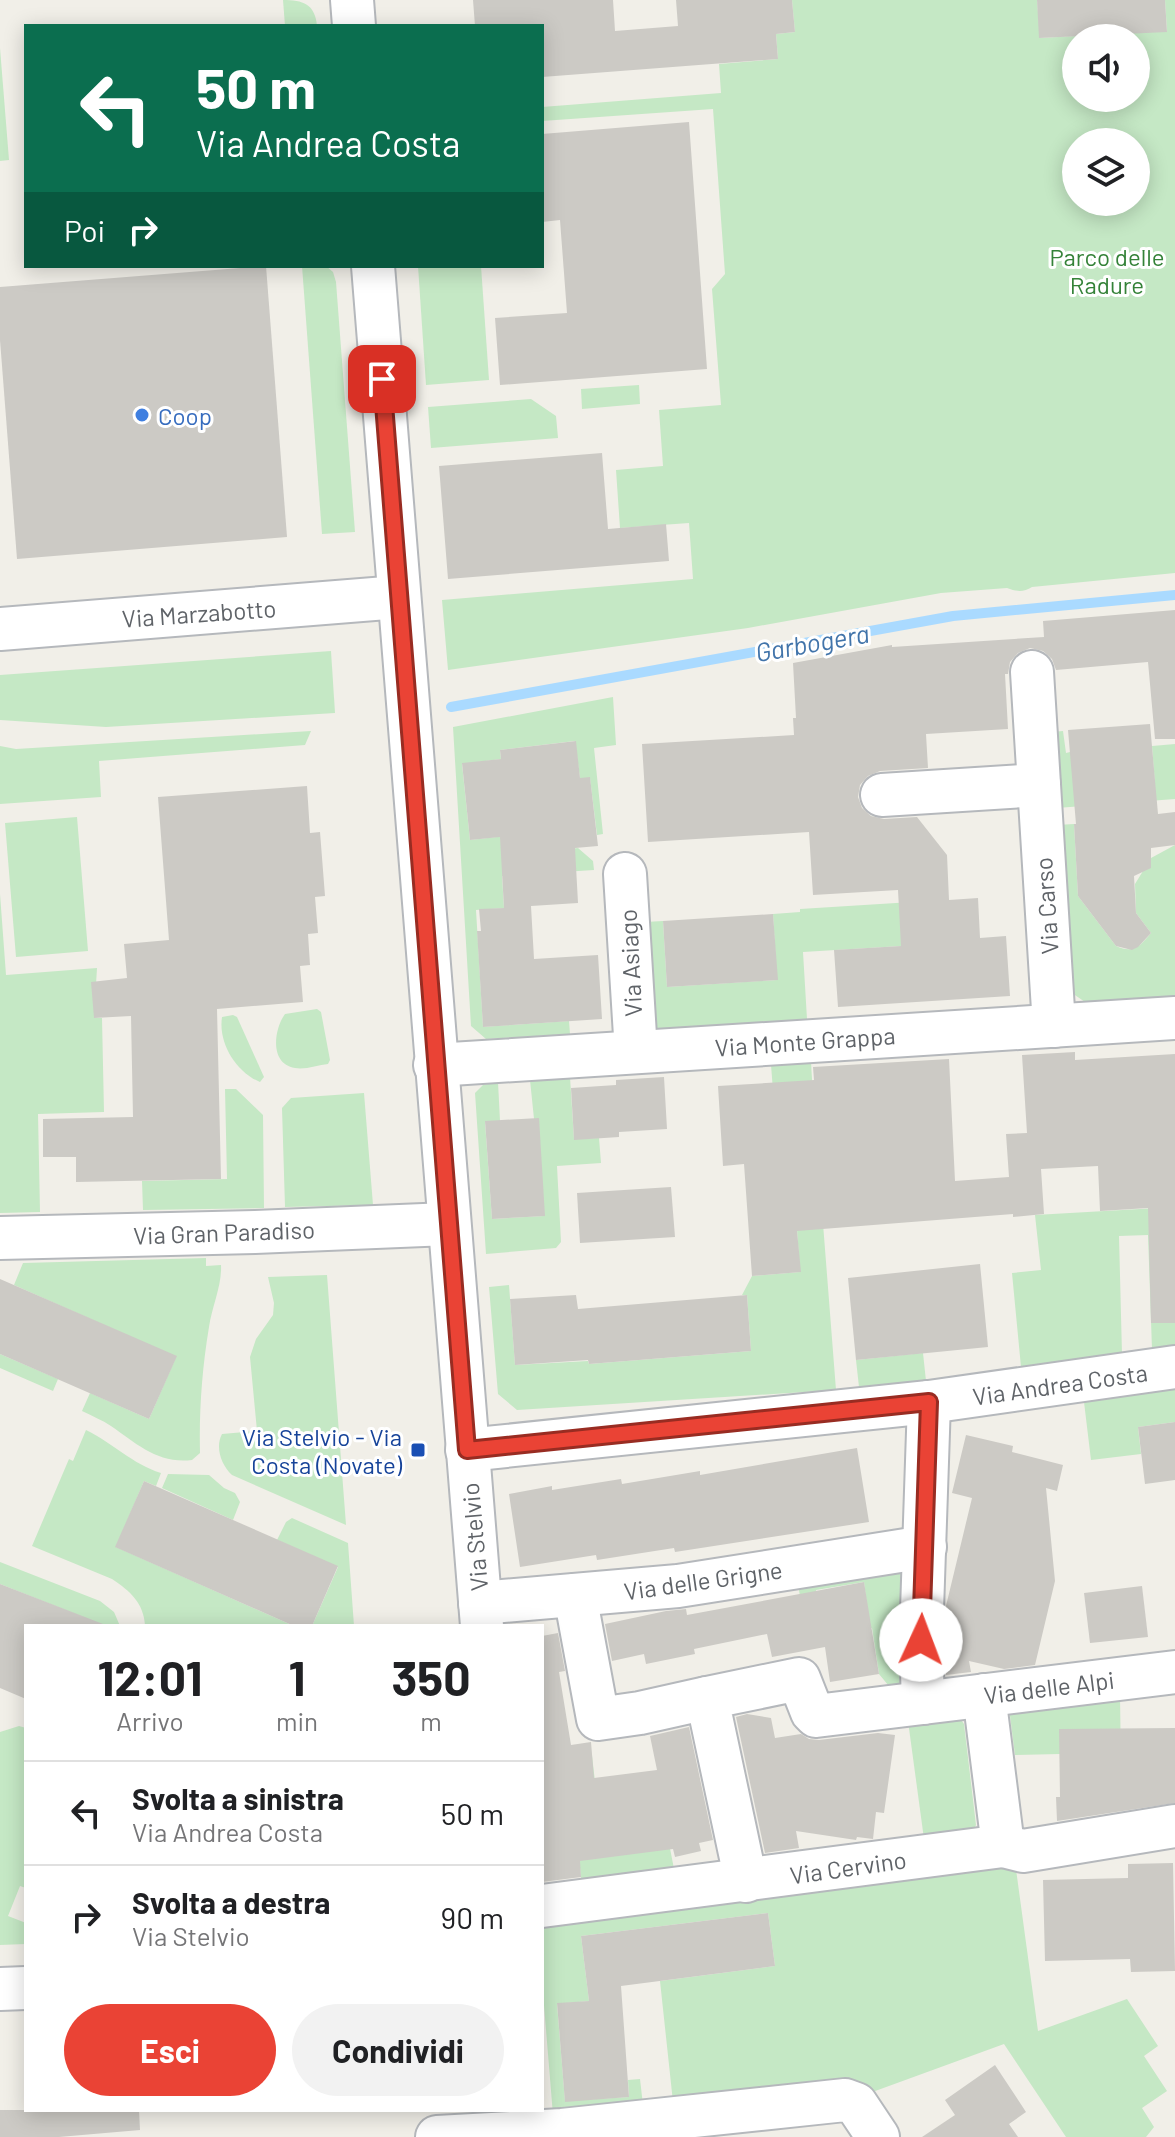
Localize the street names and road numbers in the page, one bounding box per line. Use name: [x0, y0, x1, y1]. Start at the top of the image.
street label: Via Marzabotto: [121, 593, 277, 633]
street label: Via Carso: [1028, 856, 1064, 956]
street label: Via Asiago: [613, 908, 647, 1018]
street label: Via Monte Grappa: [714, 1020, 896, 1062]
street label: Via Gran Paradiso: [133, 1214, 315, 1250]
street label: Via Andrea Costa: [971, 1357, 1149, 1411]
street label: Via Stelvio: [455, 1482, 493, 1592]
street label: Via delle Grigne: [622, 1555, 784, 1605]
street label: Via delle Alpi: [982, 1665, 1116, 1709]
street label: Via Cervino: [788, 1844, 908, 1890]

